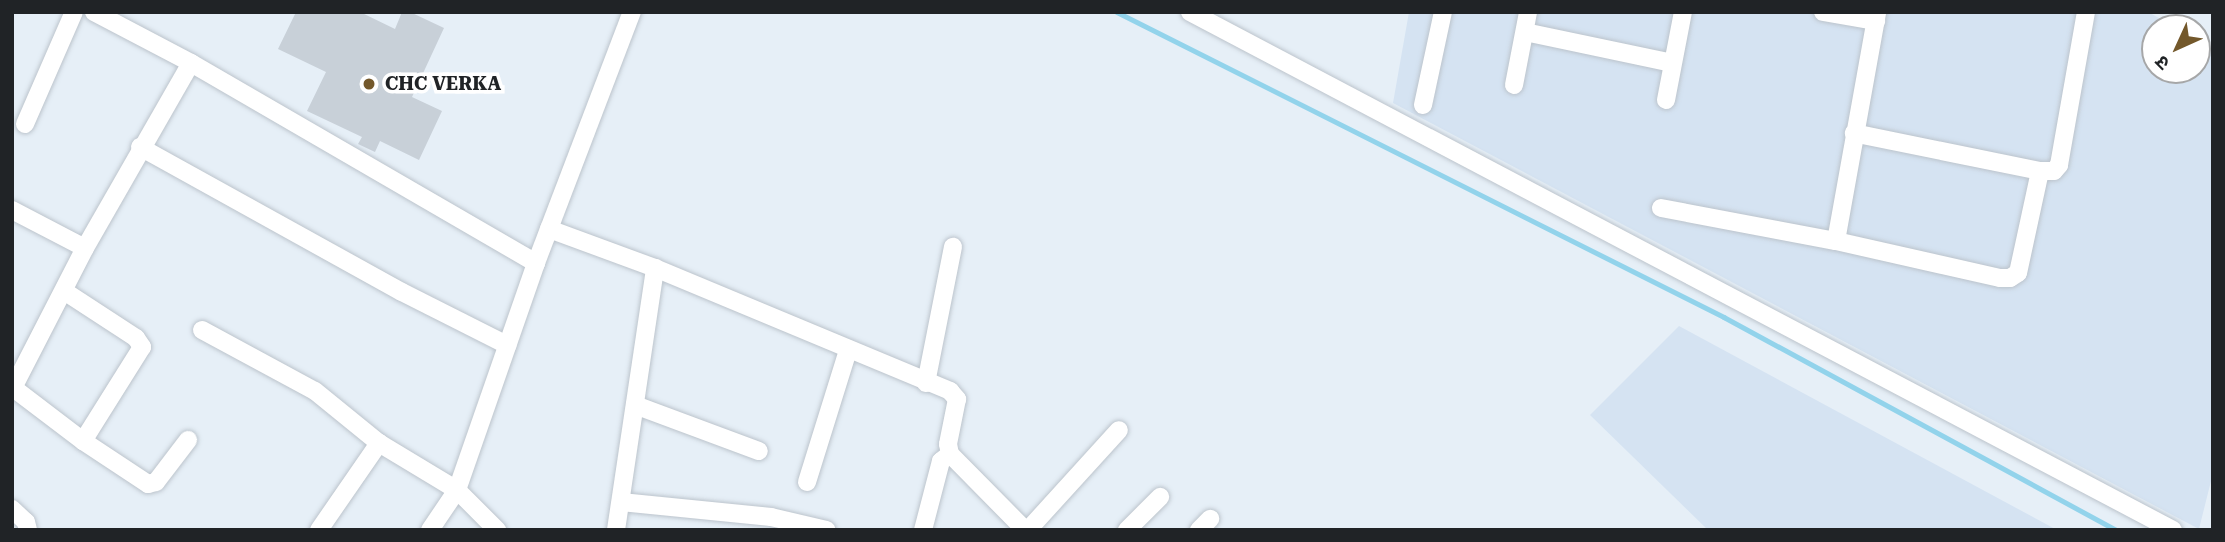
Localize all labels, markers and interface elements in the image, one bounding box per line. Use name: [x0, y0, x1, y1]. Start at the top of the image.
north arrow: [2141, 14, 2211, 84]
text: उ: [2150, 51, 2174, 75]
place label: CHC VERKA: [385, 73, 501, 95]
marker: CHC VERKA: [359, 74, 379, 94]

